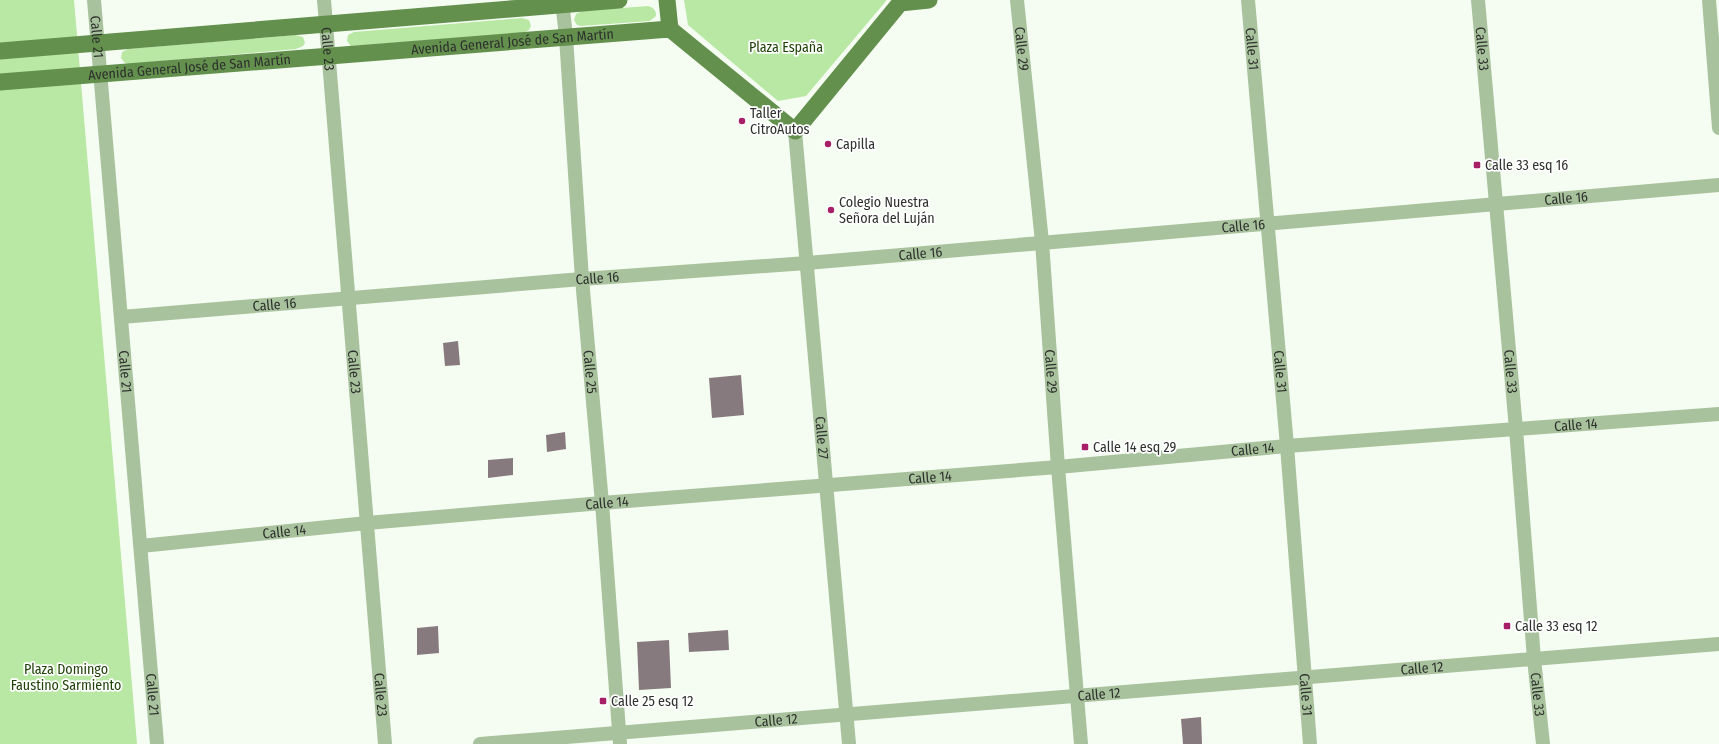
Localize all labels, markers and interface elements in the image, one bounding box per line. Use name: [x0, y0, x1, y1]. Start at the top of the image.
street label: Calle 21: [87, 15, 107, 59]
street label: Avenida General José de San Martín: [410, 25, 614, 58]
street label: Calle 23: [318, 26, 338, 71]
street label: Calle 29: [1011, 26, 1033, 72]
street label: Calle 33: [1472, 26, 1493, 71]
street label: Calle 31: [1242, 27, 1263, 71]
park label: Plaza España: [749, 39, 823, 56]
street label: Avenida General José de San Martín: [87, 51, 291, 84]
place label: Taller CitroAutos: [750, 105, 809, 138]
marker: Taller CitroAutos: [737, 116, 747, 126]
place label: Capilla: [836, 136, 875, 153]
marker: Capilla: [823, 139, 833, 149]
place label: Calle 33 esq 16: [1485, 157, 1568, 174]
marker: Calle 33 esq 16: [1472, 160, 1482, 170]
street label: Calle 16: [1544, 188, 1589, 208]
place label: Colegio Nuestra Señora del Luján: [839, 194, 935, 227]
marker: Colegio Nuestra Señora del Luján: [826, 205, 836, 215]
street label: Calle 16: [1221, 215, 1266, 236]
street label: Calle 16: [898, 243, 943, 264]
street label: Calle 16: [575, 268, 620, 288]
street label: Calle 16: [252, 294, 297, 315]
street label: Calle 23: [344, 349, 365, 394]
street label: Calle 25: [580, 349, 601, 395]
street label: Calle 29: [1041, 349, 1061, 394]
street label: Calle 33: [1501, 349, 1521, 394]
street label: Calle 21: [115, 350, 136, 394]
street label: Calle 31: [1270, 350, 1291, 394]
street label: Calle 14: [1553, 415, 1598, 435]
street label: Calle 27: [812, 416, 832, 460]
place label: Calle 14 esq 29: [1093, 439, 1177, 456]
street label: Calle 14: [1230, 439, 1275, 460]
marker: Calle 14 esq 29: [1080, 442, 1090, 452]
street label: Calle 14: [908, 467, 953, 487]
street label: Calle 14: [585, 492, 630, 513]
street label: Calle 14: [262, 521, 307, 542]
place label: Calle 33 esq 12: [1515, 618, 1597, 635]
marker: Calle 33 esq 12: [1502, 621, 1512, 631]
street label: Calle 12: [1400, 658, 1444, 678]
park label: Plaza Domingo Faustino Sarmiento: [11, 661, 121, 694]
street label: Calle 23: [371, 672, 391, 717]
street label: Calle 33: [1527, 672, 1549, 717]
street label: Calle 21: [143, 673, 163, 716]
street label: Calle 31: [1296, 673, 1316, 717]
street label: Calle 12: [1077, 684, 1121, 704]
place label: Calle 25 esq 12: [611, 693, 693, 710]
marker: Calle 25 esq 12: [598, 696, 608, 706]
street label: Calle 12: [754, 710, 798, 730]

